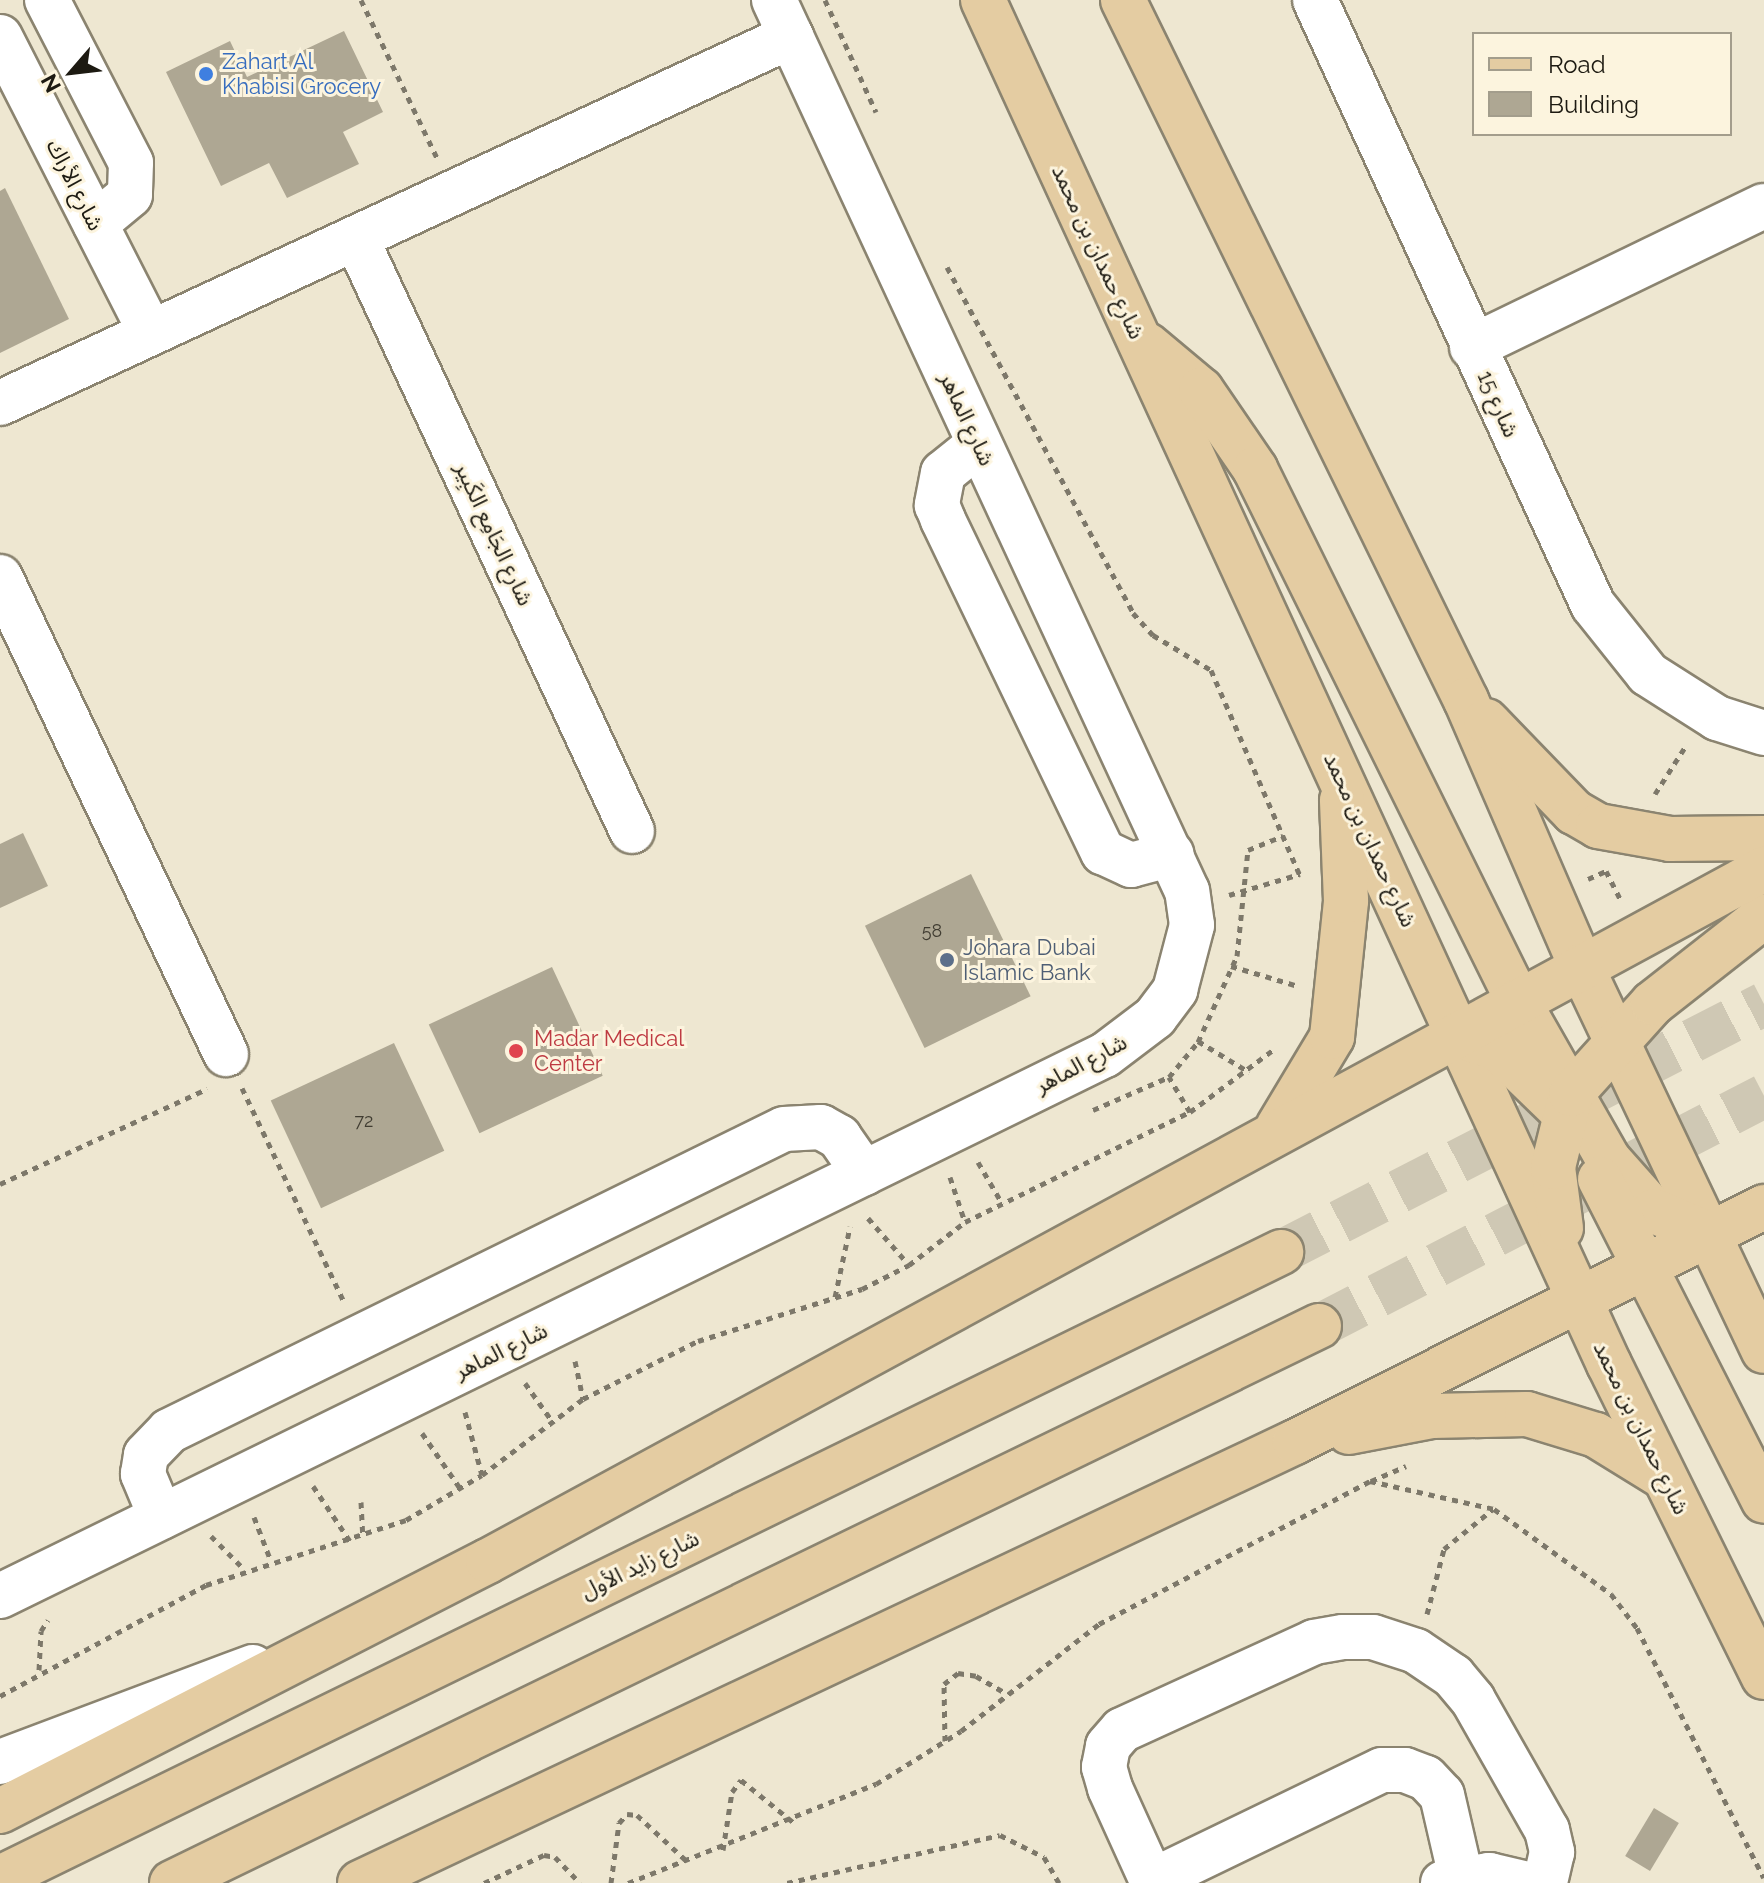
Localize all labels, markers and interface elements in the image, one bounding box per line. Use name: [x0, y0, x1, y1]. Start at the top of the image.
north arrow: [32, 32, 112, 112]
legend: [1472, 32, 1732, 136]
place label: Zahart Al Khabisi Grocery: [222, 48, 381, 100]
text: Road: [1548, 50, 1606, 79]
marker: Zahart Al Khabisi Grocery: [197, 65, 215, 83]
text: N: [35, 70, 66, 97]
text: Building: [1548, 90, 1639, 119]
street label: شارع الأراك: [41, 135, 109, 235]
street label: شارع حمدان بن محمد: [1046, 161, 1150, 343]
street label: شارع 15: [1472, 367, 1524, 441]
street label: شارع الماهر: [934, 368, 1000, 470]
street label: شارع الجَامِع الكَبِير: [449, 458, 539, 610]
street label: شارع حمدان بن محمد: [1318, 749, 1422, 931]
house number: 58: [922, 920, 942, 942]
place label: Johara Dubai Islamic Bank: [963, 934, 1096, 986]
marker: Johara Dubai Islamic Bank: [938, 951, 956, 969]
place label: Madar Medical Center: [534, 1025, 685, 1076]
street label: شارع الماهر: [1031, 1029, 1131, 1099]
marker: Madar Medical Center: [505, 1040, 527, 1062]
house number: 72: [354, 1110, 374, 1132]
street label: شارع الماهر: [450, 1317, 552, 1385]
street label: شارع حمدان بن محمد: [1588, 1337, 1694, 1519]
street label: شارع زايد الأول: [577, 1525, 703, 1605]

